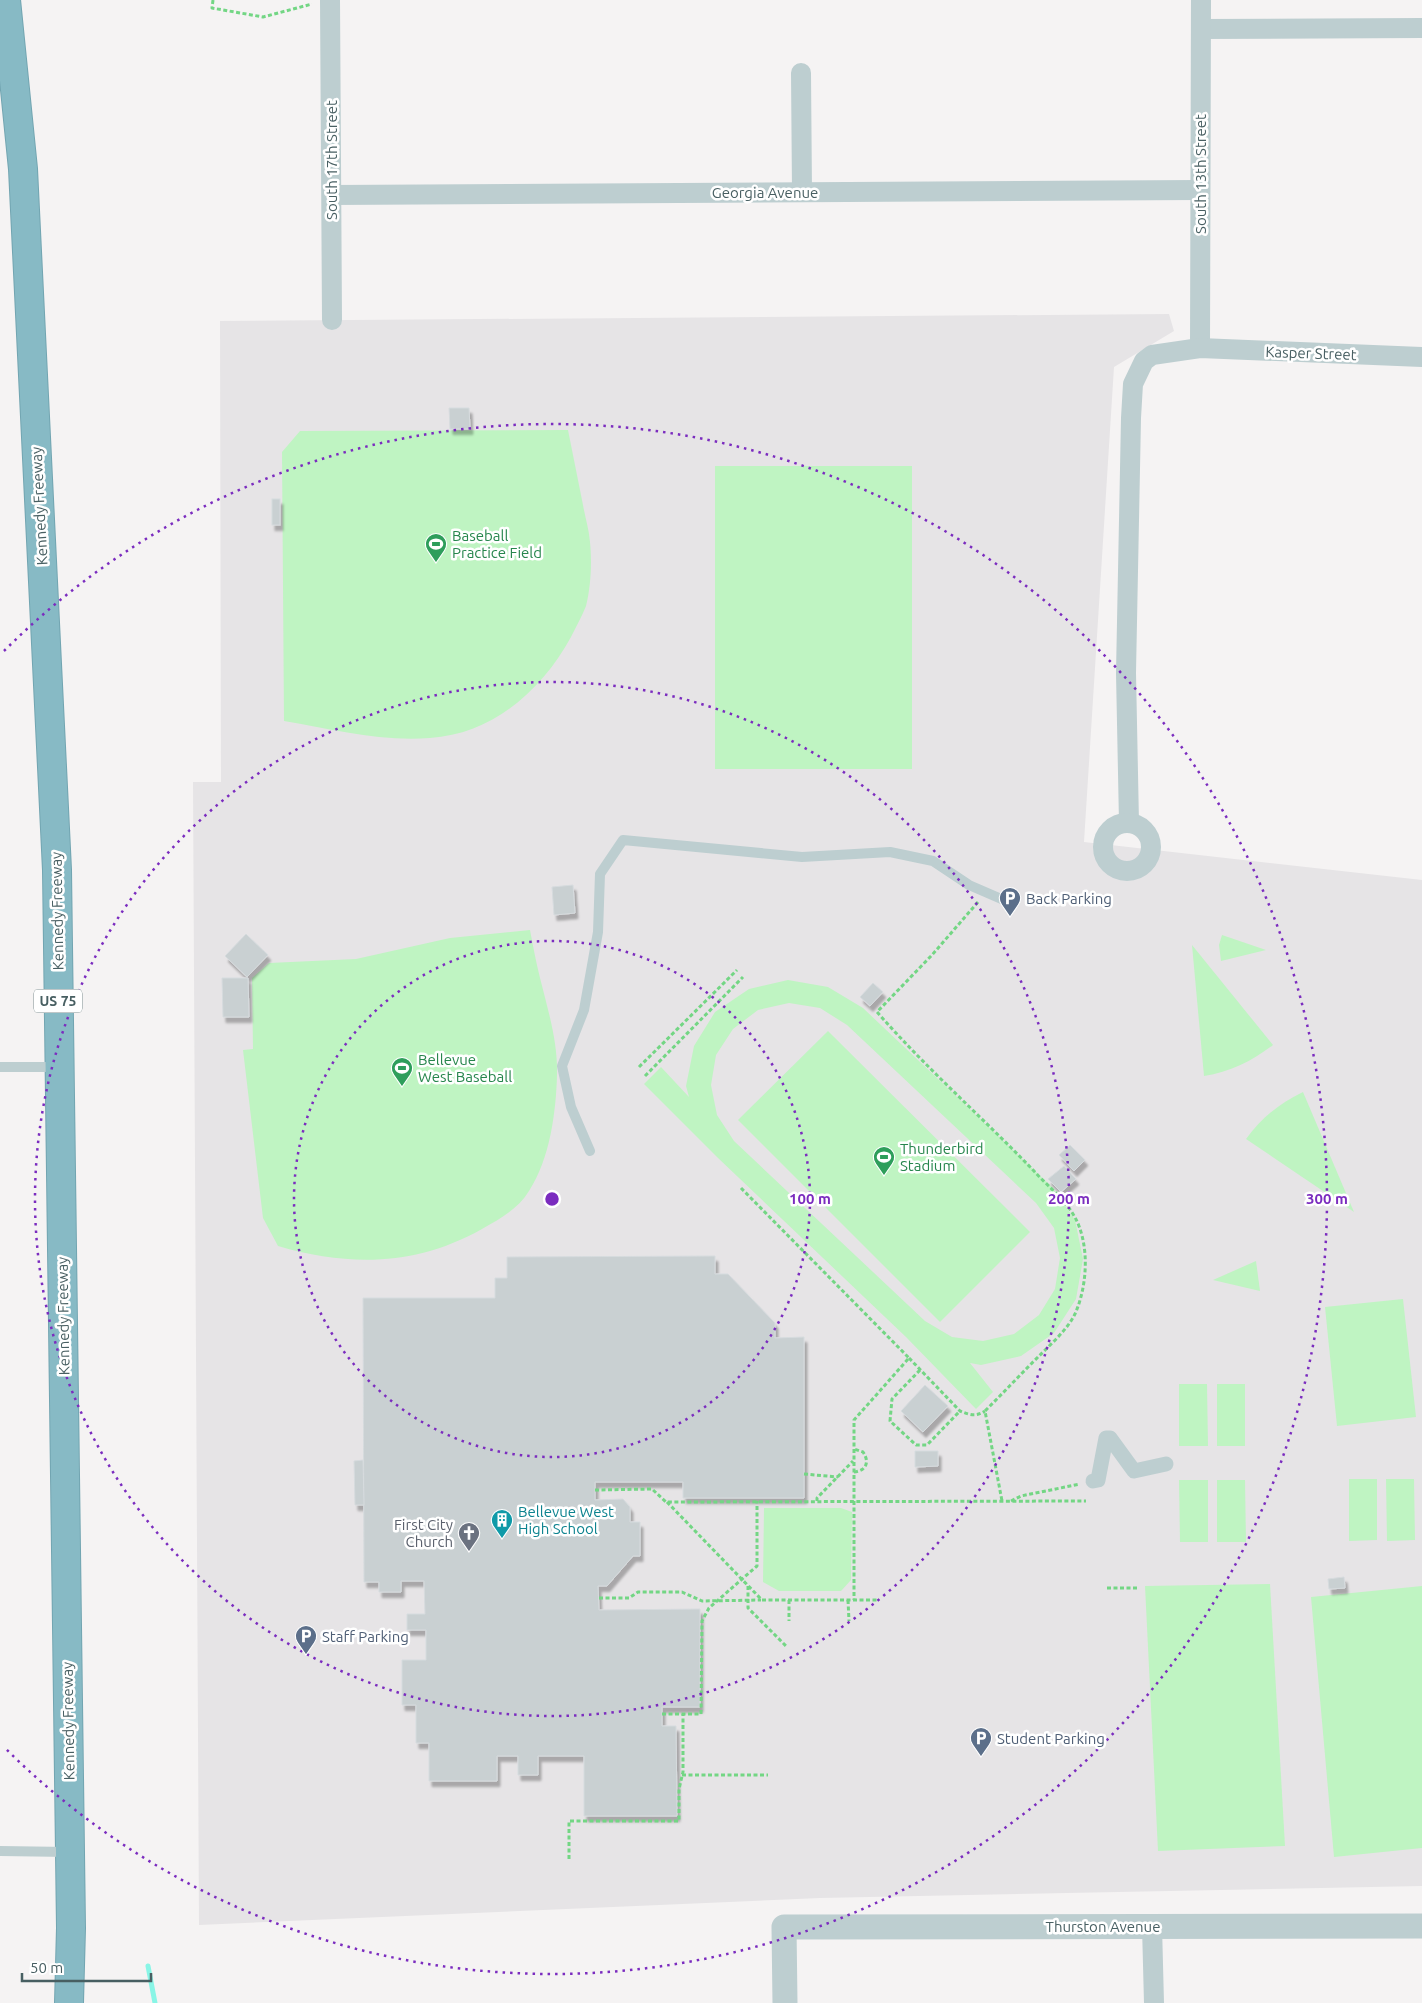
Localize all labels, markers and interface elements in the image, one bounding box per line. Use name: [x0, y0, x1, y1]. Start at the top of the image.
street label: South 17th Street: [323, 100, 340, 220]
street label: South 13th Street: [1192, 114, 1209, 234]
street label: Georgia Avenue: [712, 184, 818, 201]
street label: Kasper Street: [1265, 343, 1357, 363]
street label: Kennedy Freeway: [27, 446, 51, 566]
place label: Baseball Practice Field: [452, 527, 542, 561]
sports icon: Baseball Practice Field: [424, 532, 448, 563]
street label: Kennedy Freeway: [47, 852, 67, 970]
parking icon: Back Parking: [998, 886, 1022, 917]
place label: Back Parking: [1026, 890, 1112, 907]
road number: US 75: [34, 989, 82, 1012]
place label: Bellevue West Baseball: [418, 1051, 512, 1085]
sports icon: Bellevue West Baseball: [390, 1056, 414, 1087]
place label: Thunderbird Stadium: [900, 1140, 984, 1174]
sports icon: Thunderbird Stadium: [872, 1145, 896, 1176]
centre of rings: [543, 1190, 561, 1208]
text: 100 m: [789, 1190, 831, 1207]
text: 200 m: [1048, 1190, 1090, 1207]
text: 300 m: [1306, 1190, 1348, 1207]
street label: Kennedy Freeway: [53, 1257, 73, 1375]
place label: Bellevue West High School: [518, 1503, 614, 1537]
building icon: Bellevue West High School: [490, 1508, 514, 1539]
place label: First City Church: [394, 1516, 453, 1550]
church icon: First City Church: [457, 1521, 481, 1552]
parking icon: Staff Parking: [294, 1624, 318, 1655]
place label: Staff Parking: [322, 1628, 409, 1645]
street label: Kennedy Freeway: [58, 1662, 78, 1780]
parking icon: Student Parking: [969, 1726, 993, 1757]
place label: Student Parking: [997, 1730, 1105, 1747]
street label: Thurston Avenue: [1046, 1918, 1160, 1935]
scale bar: [22, 1950, 151, 1982]
text: 50 m: [30, 1959, 63, 1976]

